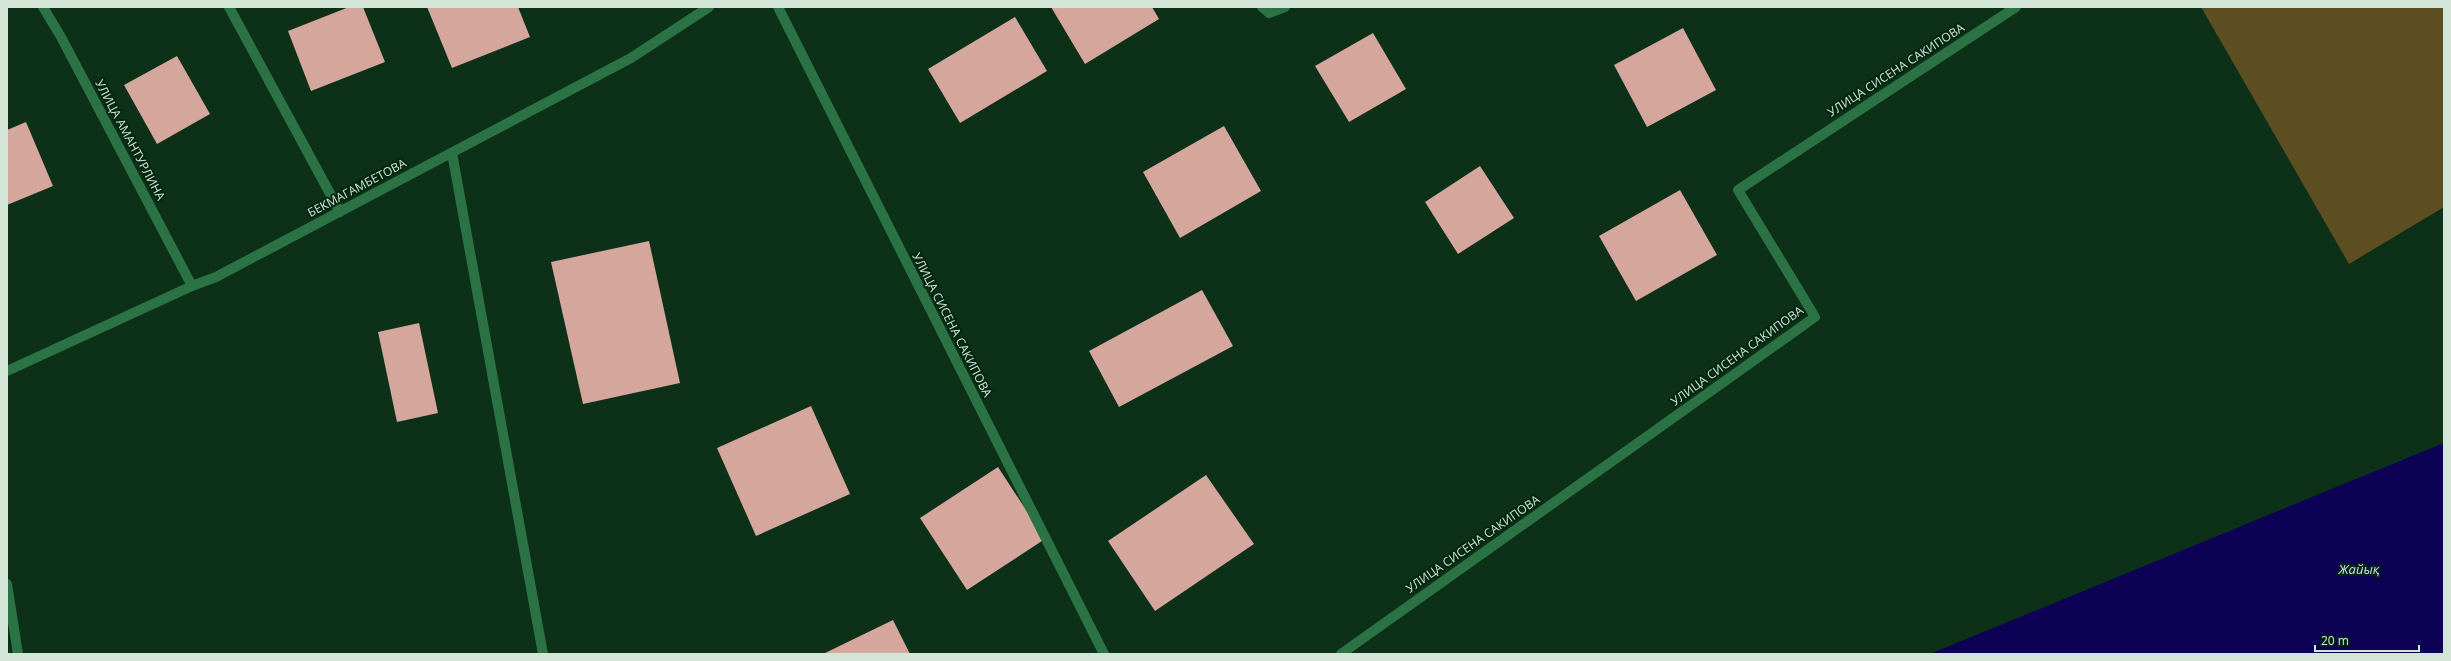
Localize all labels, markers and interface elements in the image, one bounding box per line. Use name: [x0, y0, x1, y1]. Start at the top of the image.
street label: УЛИЦА СИСЕНА САКИПОВА: [1824, 19, 1968, 120]
street label: УЛИЦА АМАНТУРЛИНА: [91, 76, 170, 204]
street label: БЕКМАГАМБЕТОВА: [304, 154, 410, 221]
street label: УЛИЦА СИСЕНА САКИПОВА: [909, 250, 997, 400]
street label: УЛИЦА СИСЕНА САКИПОВА: [1667, 301, 1807, 409]
street label: УЛИЦА СИСЕНА САКИПОВА: [1402, 491, 1543, 596]
water label: Жайық: [2337, 560, 2380, 578]
scale bar: [2315, 627, 2419, 653]
text: 20 m: [2321, 632, 2349, 649]

